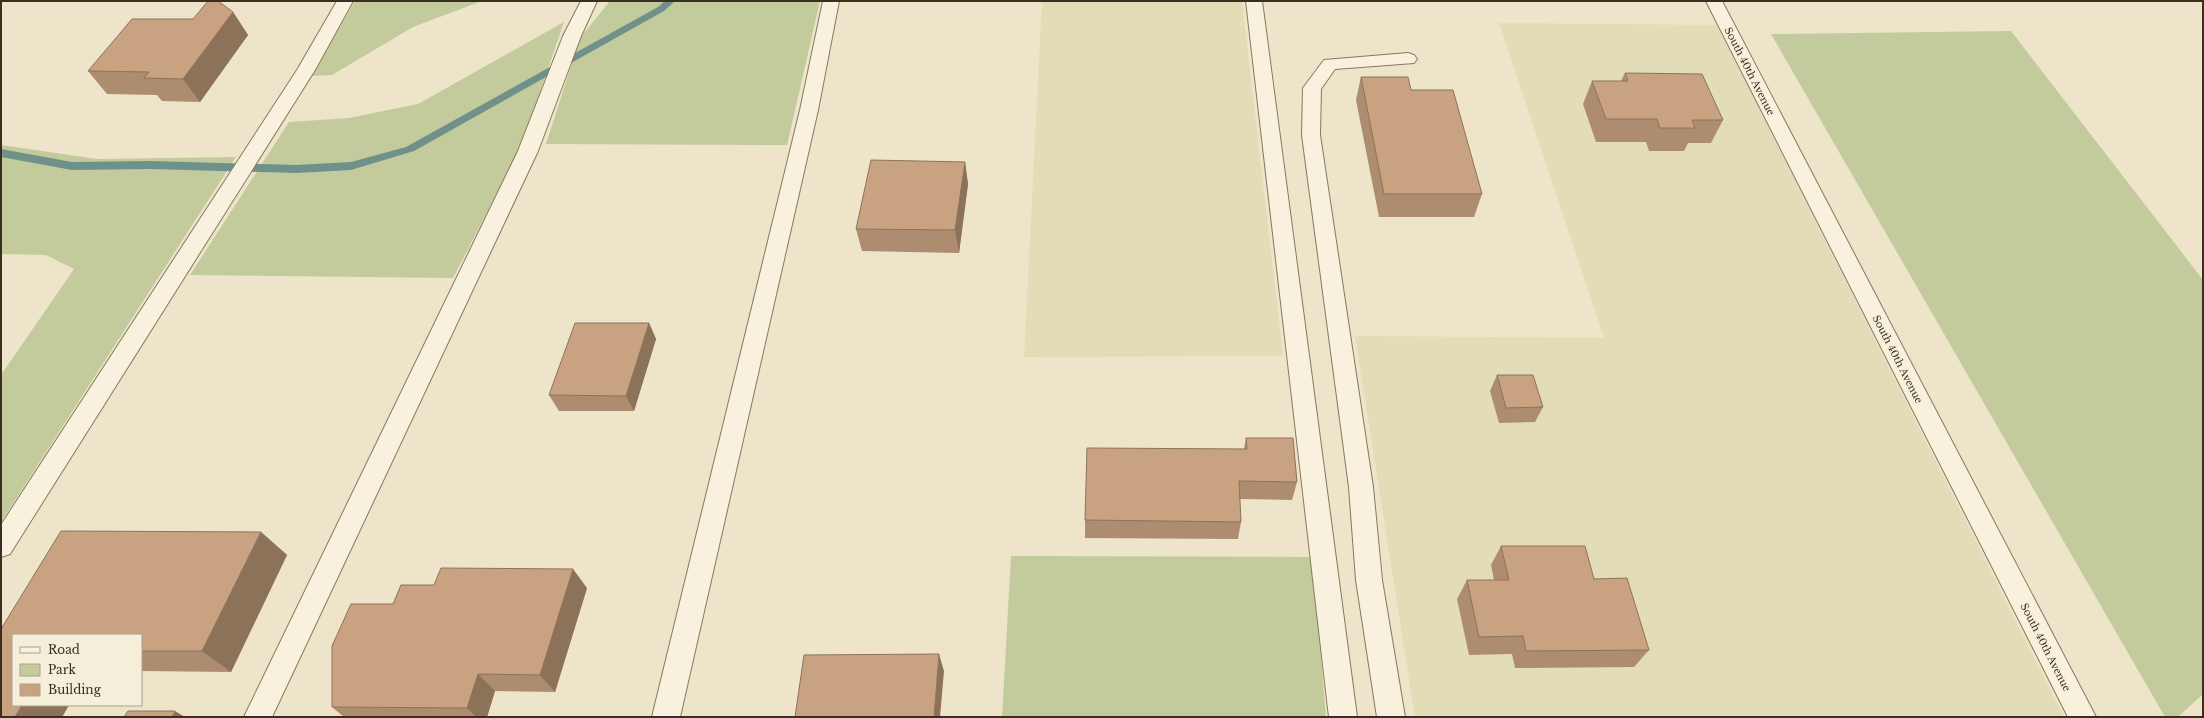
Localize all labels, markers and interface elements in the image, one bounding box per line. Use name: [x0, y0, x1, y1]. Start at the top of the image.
street label: South 40th Avenue: [1722, 25, 1778, 118]
street label: South 40th Avenue: [1870, 313, 1926, 406]
street label: South 40th Avenue: [2018, 601, 2074, 694]
legend: [12, 634, 142, 706]
text: Road: [48, 642, 80, 657]
text: Park: [48, 662, 76, 677]
text: Building: [48, 682, 102, 697]

